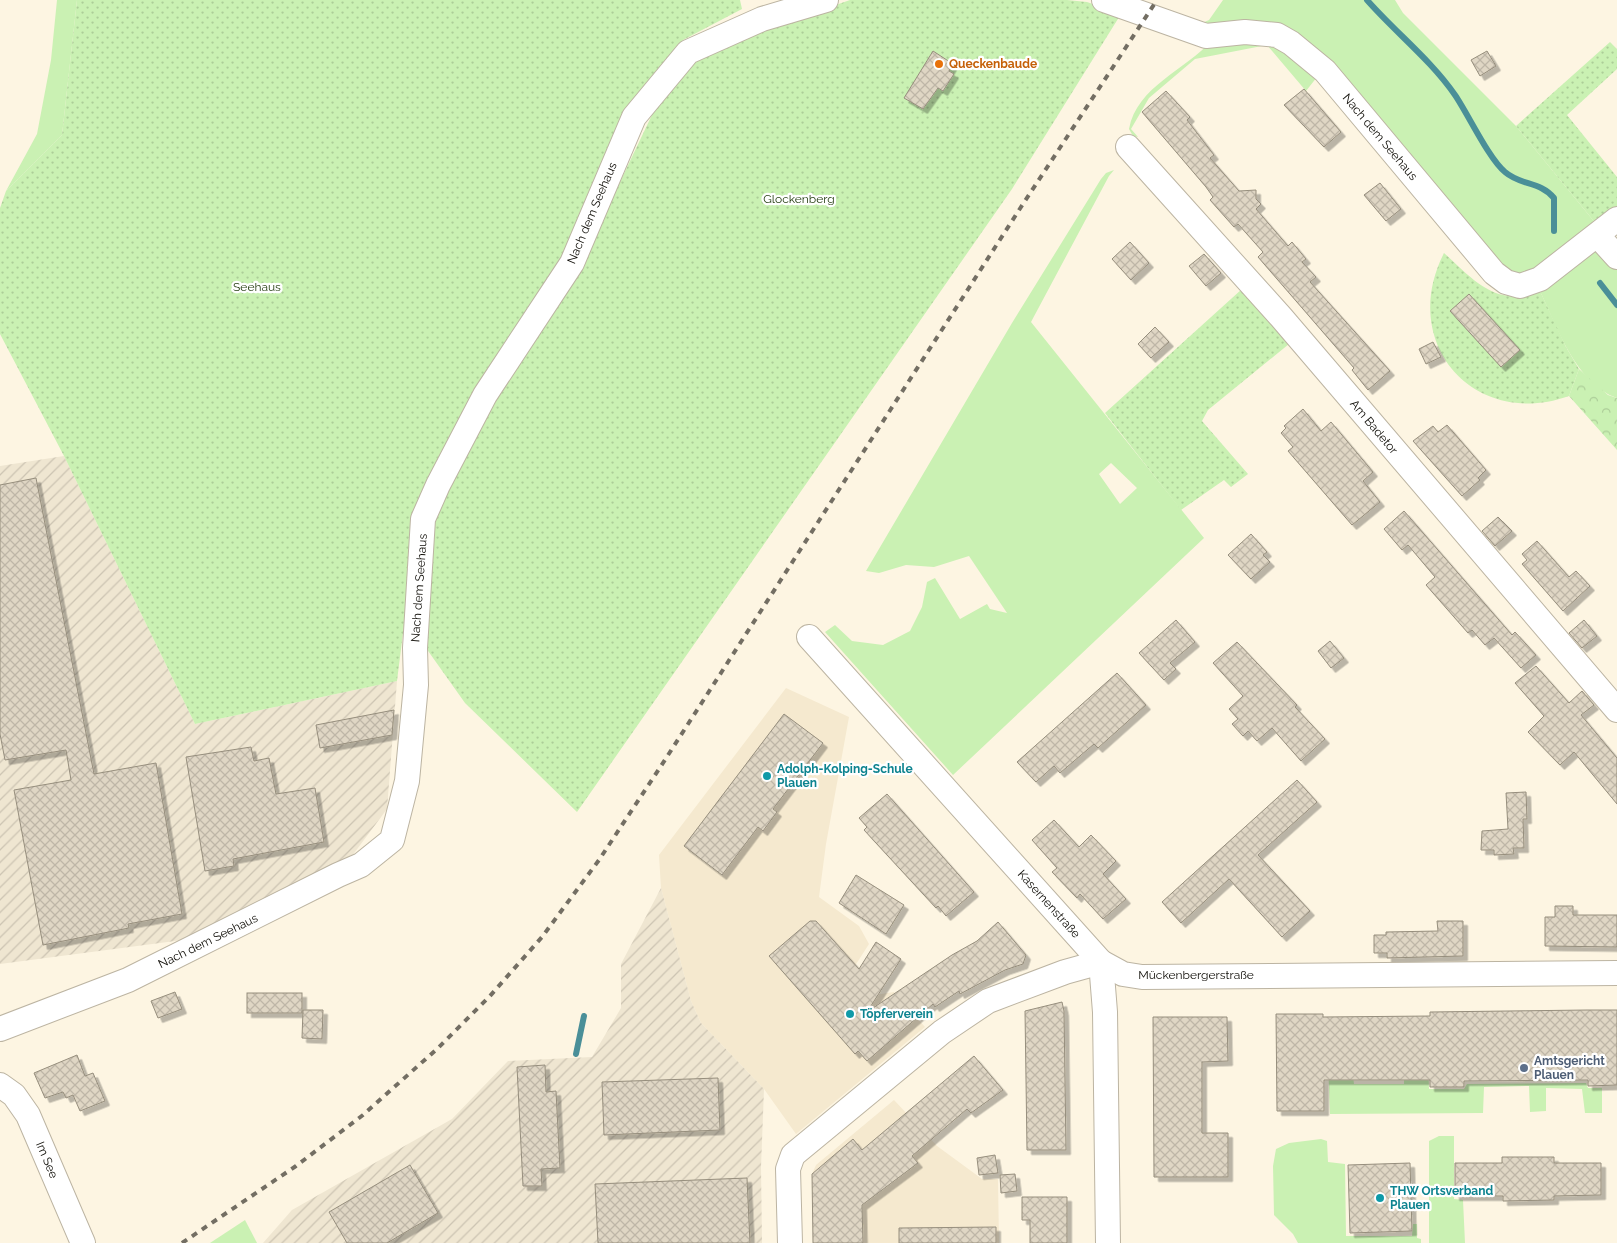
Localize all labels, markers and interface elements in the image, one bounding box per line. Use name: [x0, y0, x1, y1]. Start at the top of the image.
place label: Queckenbaude: [949, 57, 1037, 71]
marker: Queckenbaude: [933, 58, 945, 70]
street label: Nach dem Seehaus: [1340, 91, 1420, 183]
street label: Nach dem Seehaus: [564, 160, 620, 266]
park label: Glockenberg: [763, 192, 835, 206]
park label: Seehaus: [233, 280, 281, 294]
street label: Am Badetor: [1347, 397, 1401, 458]
street label: Nach dem Seehaus: [408, 533, 430, 643]
place label: Adolph-Kolping-Schule Plauen: [777, 762, 913, 790]
marker: Adolph-Kolping-Schule Plauen: [761, 770, 773, 782]
street label: Kasernenstraße: [1015, 867, 1083, 941]
street label: Nach dem Seehaus: [156, 911, 260, 971]
street label: Mückenbergerstraße: [1138, 968, 1254, 982]
place label: Töpferverein: [860, 1007, 933, 1021]
marker: Töpferverein: [844, 1008, 856, 1020]
place label: Amtsgericht Plauen: [1534, 1054, 1605, 1082]
marker: Amtsgericht Plauen: [1518, 1062, 1530, 1074]
street label: Im See: [33, 1140, 61, 1180]
place label: THW Ortsverband Plauen: [1390, 1184, 1493, 1212]
marker: THW Ortsverband Plauen: [1374, 1192, 1386, 1204]

